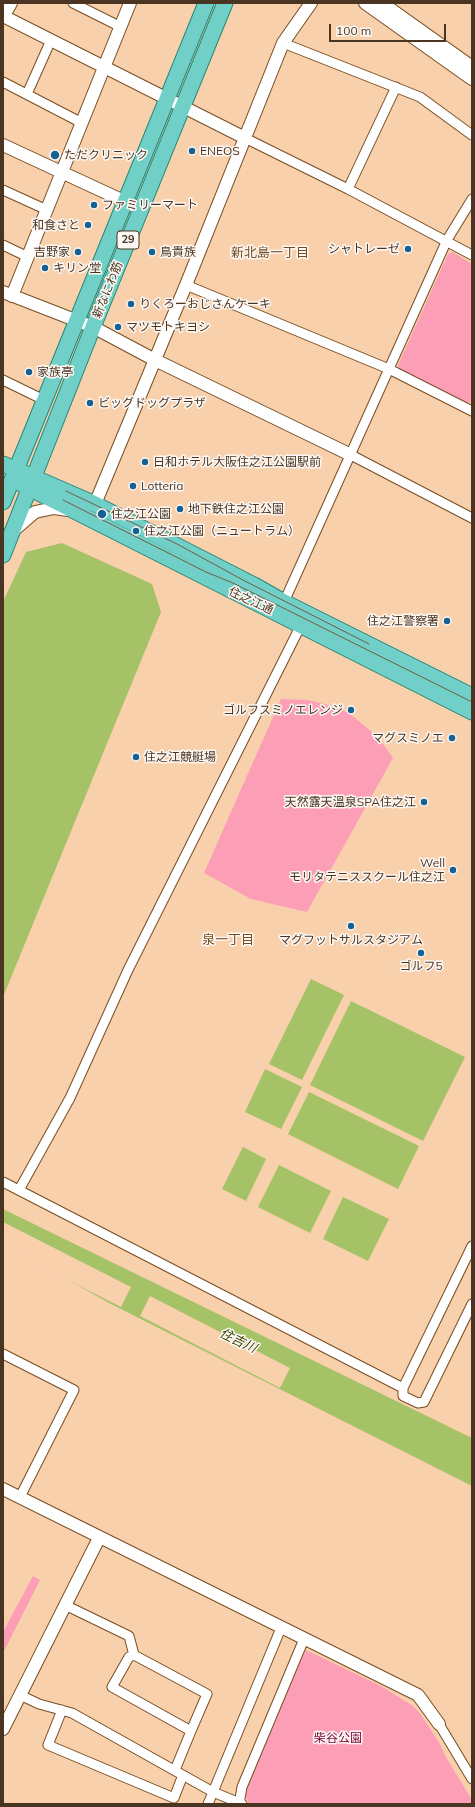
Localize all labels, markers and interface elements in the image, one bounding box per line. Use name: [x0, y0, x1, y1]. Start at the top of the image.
scale bar: [331, 16, 448, 42]
text: 100 m: [336, 23, 371, 38]
place label: ENEOS: [200, 144, 240, 158]
marker: ENEOS: [187, 146, 197, 156]
place label: ただクリニック: [64, 148, 148, 162]
marker: ただクリニック: [49, 149, 61, 161]
place label: ファミリーマート: [102, 198, 198, 212]
marker: ファミリーマート: [89, 200, 99, 210]
place label: 和食さと: [32, 218, 80, 232]
marker: 和食さと: [83, 220, 93, 230]
road number: 29: [117, 231, 139, 249]
place label: シャトレーゼ: [328, 242, 400, 256]
marker: シャトレーゼ: [403, 244, 413, 254]
place label: 吉野家: [34, 245, 70, 259]
place label: 鳥貴族: [160, 245, 196, 259]
district label: 新北島一丁目: [231, 245, 309, 261]
marker: 吉野家: [73, 247, 83, 257]
marker: 鳥貴族: [147, 247, 157, 257]
street label: 新なにわ筋: [90, 259, 126, 321]
place label: キリン堂: [53, 261, 101, 275]
marker: キリン堂: [40, 263, 50, 273]
place label: りくろーおじさんケーキ: [139, 297, 271, 311]
marker: りくろーおじさんケーキ: [126, 299, 136, 309]
place label: マツモトキヨシ: [126, 320, 210, 334]
marker: マツモトキヨシ: [113, 322, 123, 332]
place label: 家族亭: [37, 365, 73, 379]
marker: 家族亭: [24, 367, 34, 377]
place label: ビッグドッグプラザ: [98, 396, 206, 410]
marker: ビッグドッグプラザ: [85, 398, 95, 408]
place label: 日和ホテル大阪住之江公園駅前: [153, 455, 321, 469]
marker: 日和ホテル大阪住之江公園駅前: [140, 457, 150, 467]
place label: Lotteria: [141, 479, 183, 493]
marker: Lotteria: [128, 481, 138, 491]
place label: 地下鉄住之江公園: [188, 502, 284, 516]
marker: 地下鉄住之江公園: [175, 504, 185, 514]
place label: 住之江公園: [111, 507, 171, 521]
marker: 住之江公園: [96, 508, 108, 520]
place label: 住之江公園（ニュートラム）: [144, 524, 300, 538]
marker: 住之江公園（ニュートラム）: [131, 526, 141, 536]
street label: 住之江通: [226, 584, 276, 618]
place label: 住之江警察署: [367, 614, 439, 628]
marker: 住之江警察署: [442, 616, 452, 626]
place label: ゴルフスミノエレンジ: [223, 703, 343, 717]
marker: ゴルフスミノエレンジ: [346, 705, 356, 715]
place label: マグスミノエ: [372, 731, 444, 745]
marker: マグスミノエ: [447, 733, 457, 743]
place label: 住之江競艇場: [144, 750, 216, 764]
marker: 住之江競艇場: [131, 752, 141, 762]
place label: 天然露天溫泉SPA住之江: [285, 795, 416, 809]
marker: 天然露天溫泉SPA住之江: [419, 797, 429, 807]
place label: Well モリタテニススクール住之江: [289, 856, 445, 884]
marker: Well モリタテニススクール住之江: [448, 865, 458, 875]
marker: マグフットサルスタジアム: [346, 921, 356, 931]
district label: 泉一丁目: [202, 932, 254, 948]
place label: マグフットサルスタジアム: [279, 933, 423, 947]
marker: ゴルフ5: [416, 948, 426, 958]
place label: ゴルフ5: [399, 959, 443, 973]
water label: 住吉川: [217, 1325, 259, 1357]
park label: 柴谷公園: [314, 1731, 362, 1745]

